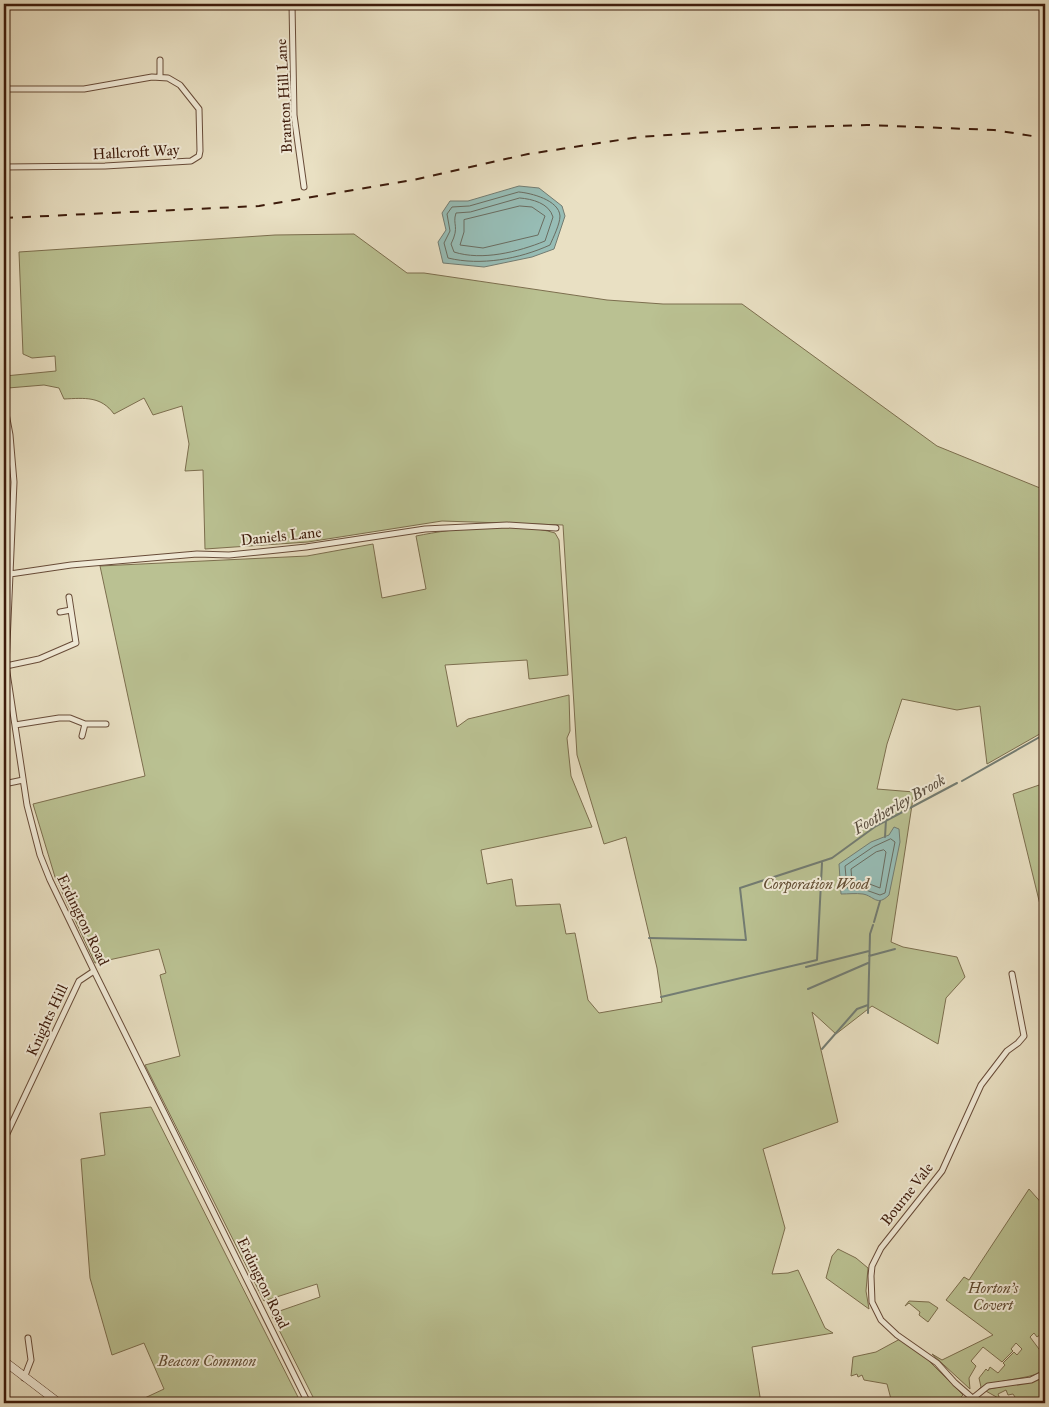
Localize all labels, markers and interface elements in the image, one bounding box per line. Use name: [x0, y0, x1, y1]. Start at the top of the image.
street label: Branton Hill Lane: [272, 38, 296, 154]
street label: Hallcroft Way: [92, 141, 181, 163]
street label: Daniels Lane: [240, 523, 322, 549]
water label: Footherley Brook: [849, 770, 949, 839]
street label: Erdington Road: [53, 871, 113, 969]
park label: Corporation Wood: [763, 875, 870, 894]
street label: Knights Hill: [22, 980, 72, 1059]
street label: Bourne Vale: [877, 1159, 937, 1229]
street label: Erdington Road: [233, 1234, 293, 1332]
park label: Horton's Covert: [967, 1279, 1019, 1314]
park label: Beacon Common: [157, 1352, 256, 1370]

